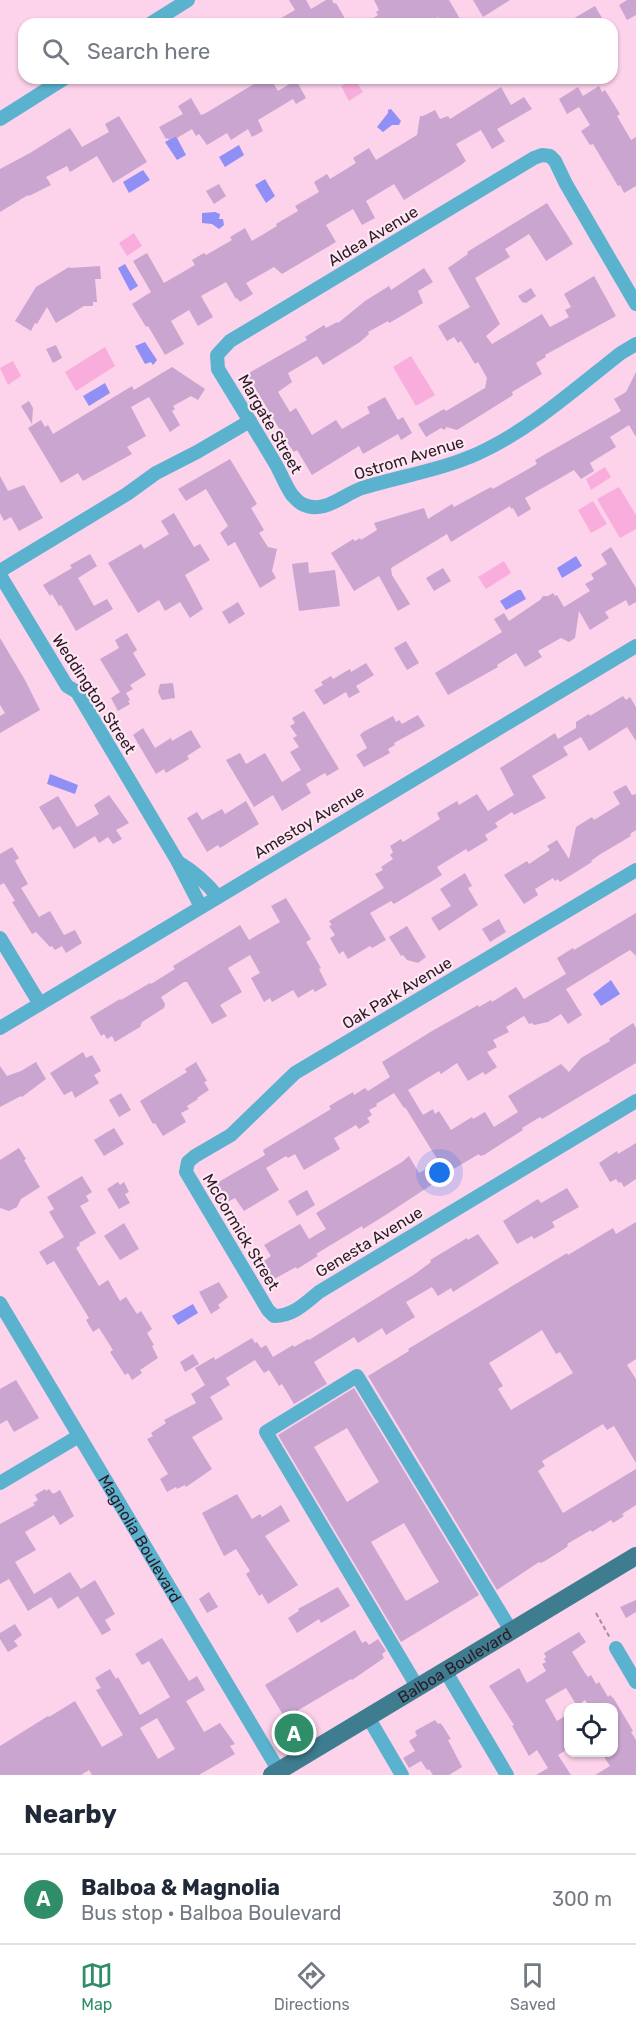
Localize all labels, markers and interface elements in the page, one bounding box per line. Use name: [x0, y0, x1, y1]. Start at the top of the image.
search box: [18, 18, 618, 84]
icon: search: [39, 35, 72, 68]
text: Search here: [87, 38, 210, 65]
street label: Aldea Avenue: [325, 202, 421, 270]
street label: Margate Street: [234, 371, 306, 477]
street label: Ostrom Avenue: [352, 432, 466, 484]
street label: Weddington Street: [48, 631, 140, 757]
street label: Amestoy Avenue: [250, 782, 368, 862]
street label: Oak Park Avenue: [339, 953, 455, 1033]
your location: [425, 1158, 454, 1187]
street label: McCormick Street: [199, 1170, 283, 1294]
street label: Genesta Avenue: [312, 1203, 426, 1281]
street label: Magnolia Boulevard: [95, 1471, 186, 1606]
street label: Balboa Boulevard: [394, 1624, 515, 1707]
map controls: [564, 1703, 618, 1757]
button: locate: [564, 1703, 618, 1757]
pin: A: [274, 1710, 314, 1756]
text: Nearby: [24, 1799, 117, 1830]
text: Balboa & Magnolia: [81, 1874, 280, 1901]
text: A: [36, 1887, 51, 1911]
text: 300 m: [552, 1887, 612, 1911]
text: Bus stop · Balboa Boulevard: [81, 1901, 341, 1925]
tab: Map: [80, 1959, 113, 2014]
tab: Directions: [274, 1959, 350, 2014]
tab: Saved: [510, 1959, 556, 2014]

